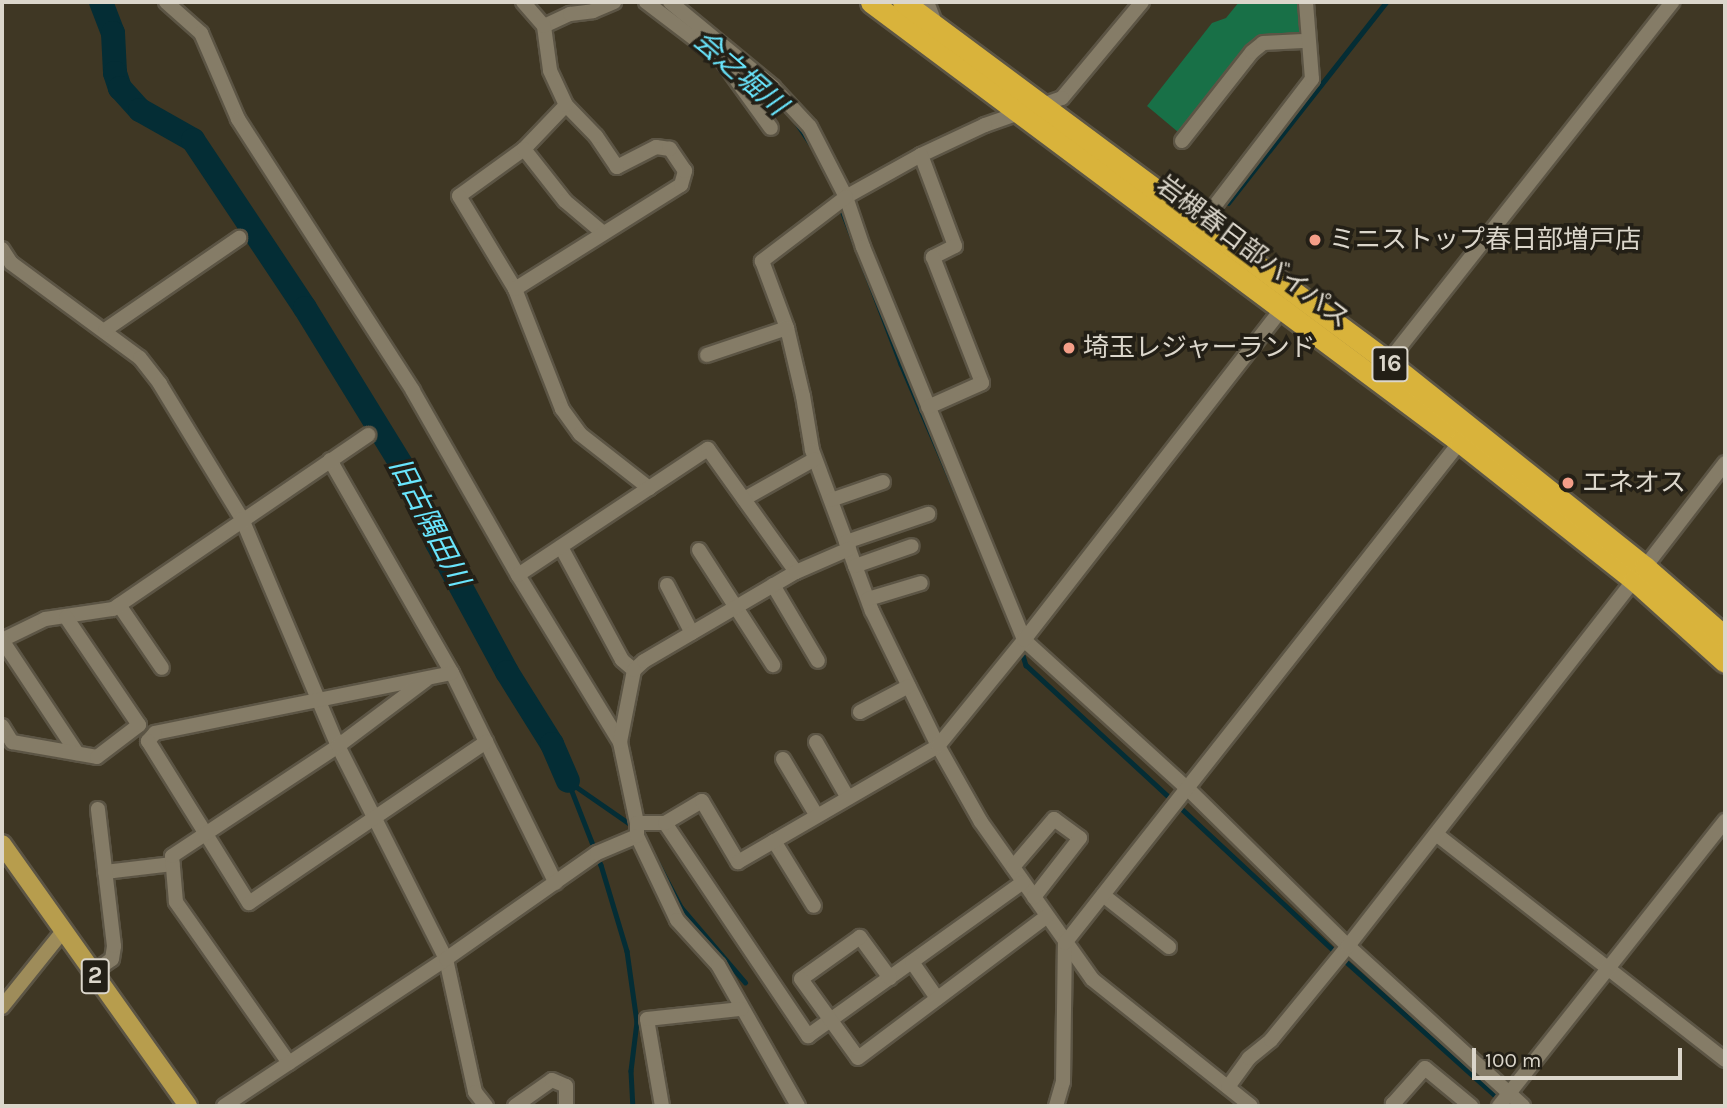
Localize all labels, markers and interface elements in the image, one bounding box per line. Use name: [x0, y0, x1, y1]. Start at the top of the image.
water label: 会之堀川: [687, 24, 793, 122]
street label: 岩槻春日部バイパス: [1150, 169, 1356, 335]
place label: ミニストップ春日部増戸店: [1329, 224, 1641, 256]
marker: ミニストップ春日部増戸店: [1307, 232, 1323, 248]
place label: 埼玉レジャーランド: [1083, 332, 1317, 364]
marker: 埼玉レジャーランド: [1061, 340, 1077, 356]
road number: 16: [1371, 344, 1409, 384]
water label: 旧古隅田川: [382, 452, 476, 592]
place label: エネオス: [1582, 467, 1686, 499]
marker: エネオス: [1560, 475, 1576, 491]
road number: 2: [79, 956, 111, 996]
scale bar: [1475, 1034, 1685, 1078]
text: 100 m: [1485, 1048, 1542, 1072]

